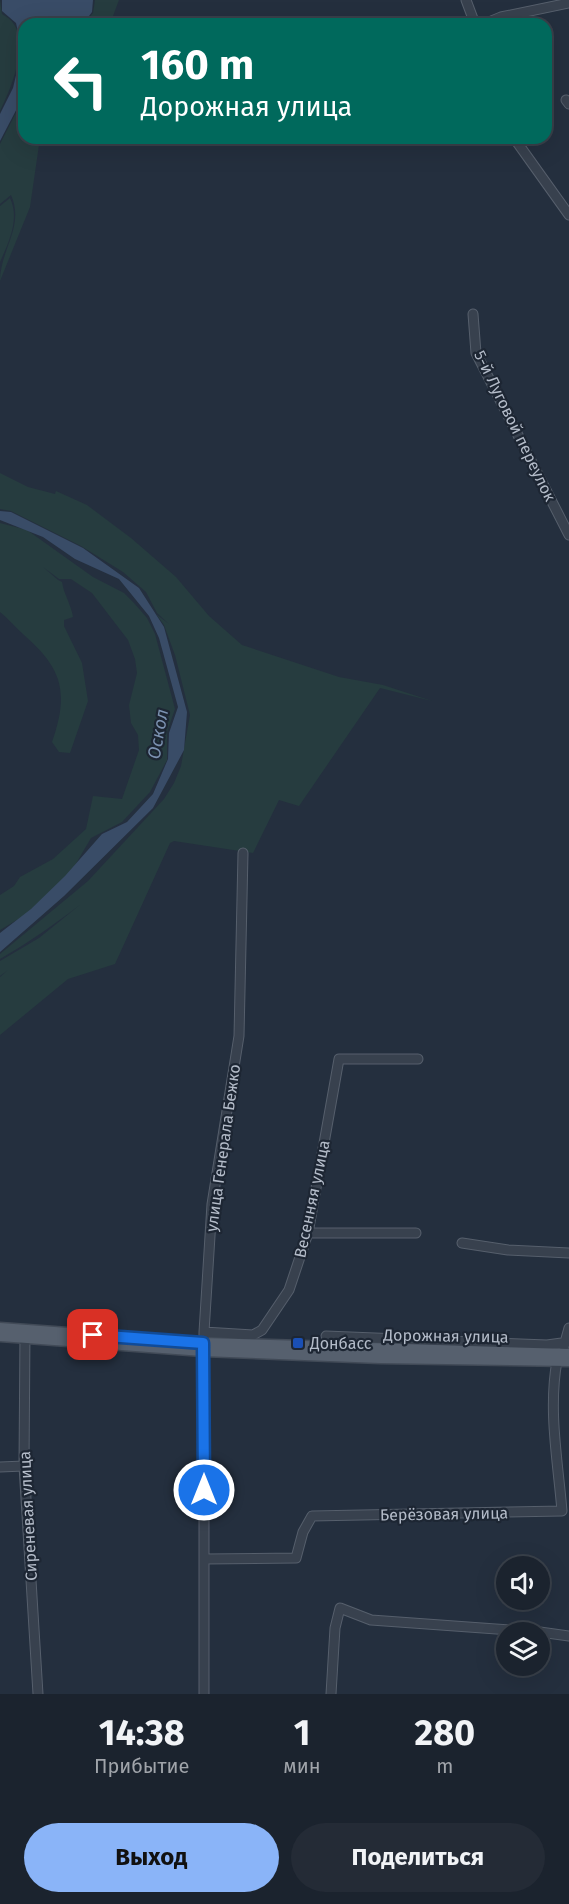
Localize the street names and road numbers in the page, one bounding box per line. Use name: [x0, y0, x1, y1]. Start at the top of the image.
street label: 5-й Луговой переулок: [470, 347, 560, 505]
street label: улица Генерала Бежко: [202, 1063, 244, 1233]
street label: Весенняя улица: [290, 1138, 334, 1260]
street label: Дорожная улица: [382, 1325, 509, 1347]
street label: Сиреневая улица: [15, 1451, 41, 1581]
street label: Берёзовая улица: [380, 1503, 508, 1525]

